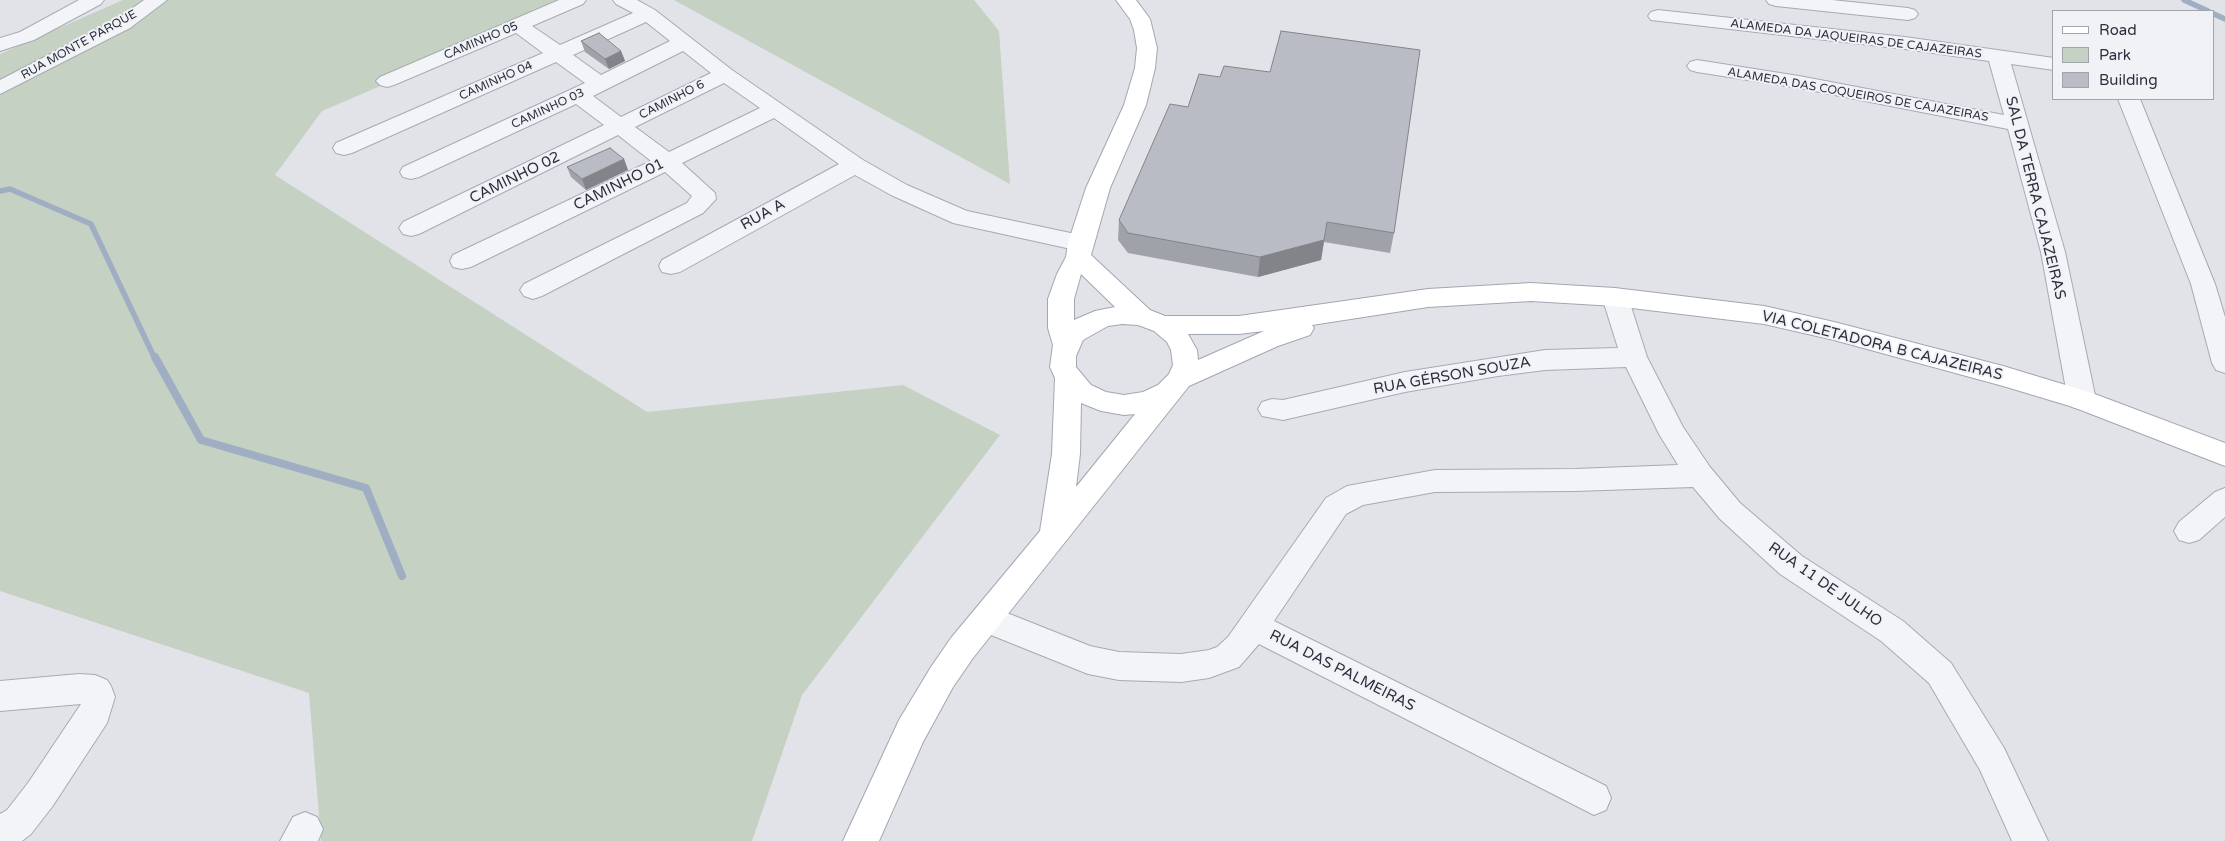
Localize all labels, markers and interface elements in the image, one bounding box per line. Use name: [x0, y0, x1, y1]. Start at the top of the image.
street label: RUA MONTE PARQUE: [19, 7, 139, 83]
legend: [2052, 10, 2215, 100]
street label: ALAMEDA DA JAQUEIRAS DE CAJAZEIRAS: [1729, 16, 1983, 62]
street label: CAMINHO 05: [442, 19, 520, 63]
text: Road: [2099, 21, 2137, 39]
text: Park: [2099, 46, 2131, 64]
street label: CAMINHO 04: [457, 58, 535, 104]
street label: ALAMEDA DAS COQUEIROS DE CAJAZEIRAS: [1726, 65, 1990, 125]
text: Building: [2099, 71, 2158, 89]
street label: CAMINHO 6: [637, 77, 707, 123]
street label: CAMINHO 03: [509, 86, 587, 132]
street label: SAL DA TERRA CAJAZEIRAS: [2001, 95, 2069, 301]
street label: CAMINHO 02: [467, 148, 563, 208]
street label: CAMINHO 01: [571, 155, 667, 215]
street label: RUA A: [738, 195, 788, 235]
street label: VIA COLETADORA B CAJAZEIRAS: [1760, 307, 2004, 385]
street label: RUA GÉRSON SOUZA: [1372, 353, 1532, 399]
street label: RUA 11 DE JULHO: [1765, 539, 1885, 631]
street label: RUA DAS PALMEIRAS: [1266, 626, 1418, 716]

